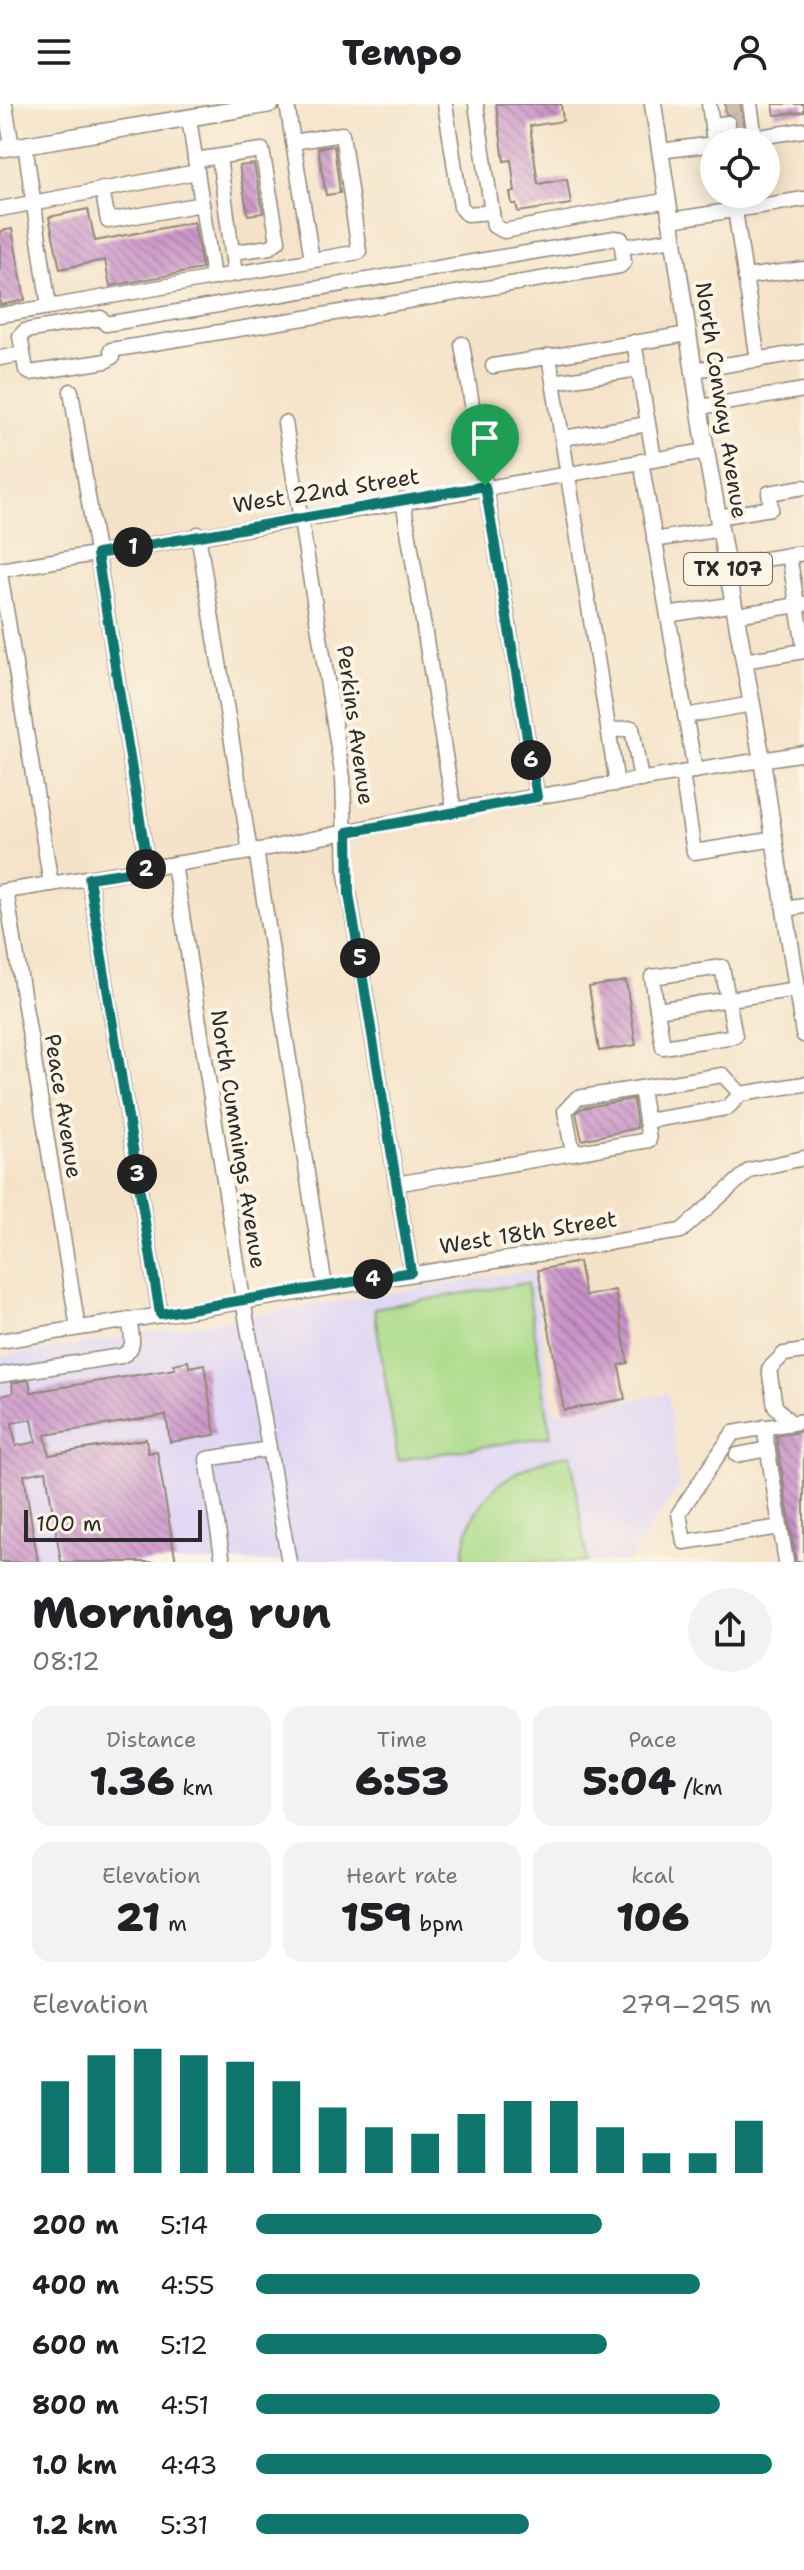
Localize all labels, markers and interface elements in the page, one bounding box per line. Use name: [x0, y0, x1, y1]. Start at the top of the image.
text: Tempo: [342, 28, 462, 77]
icon: menu: [32, 30, 76, 74]
icon: person: [728, 30, 772, 74]
map controls: [700, 128, 780, 208]
button: locate: [700, 128, 780, 208]
street label: North Conway Avenue: [688, 280, 755, 520]
pin: [451, 404, 519, 486]
icon: arrive: [463, 416, 507, 460]
street label: West 22nd Street: [231, 461, 421, 520]
pin: 1: [113, 527, 153, 567]
text: 1: [128, 532, 138, 561]
road number: TX 107: [684, 553, 772, 585]
street label: Perkins Avenue: [330, 643, 381, 807]
pin: 6: [511, 740, 551, 780]
text: 6: [523, 745, 539, 774]
pin: 2: [126, 849, 166, 889]
text: 2: [138, 854, 154, 883]
pin: 5: [340, 938, 380, 978]
text: 5: [353, 943, 367, 972]
street label: North Cummings Avenue: [204, 1008, 273, 1271]
street label: Peace Avenue: [38, 1032, 89, 1180]
pin: 3: [117, 1154, 157, 1194]
text: 3: [129, 1159, 145, 1188]
street label: West 18th Street: [437, 1204, 619, 1261]
pin: 4: [353, 1259, 393, 1299]
text: 4: [365, 1264, 381, 1293]
scale bar: [24, 1506, 202, 1542]
text: 100 m: [36, 1509, 102, 1538]
text: Morning run: [32, 1583, 331, 1642]
button: share: [688, 1588, 772, 1672]
text: 08:12: [32, 1643, 100, 1678]
text: Distance: [106, 1725, 196, 1754]
text: Time: [377, 1725, 427, 1754]
text: Pace: [628, 1725, 677, 1754]
text: 1.36: [89, 1754, 175, 1808]
text: 6:53: [355, 1754, 449, 1808]
text: 5:04: [583, 1754, 676, 1808]
text: km: [175, 1773, 213, 1802]
text: /km: [676, 1773, 723, 1802]
text: Elevation: [102, 1861, 201, 1890]
text: Heart rate: [346, 1861, 458, 1890]
text: kcal: [631, 1861, 674, 1890]
text: 21: [116, 1890, 161, 1944]
text: 159: [340, 1890, 412, 1944]
text: 106: [616, 1890, 689, 1944]
text: m: [161, 1909, 187, 1938]
text: bpm: [412, 1909, 464, 1938]
text: Elevation: [32, 1986, 148, 2021]
text: 279–295 m: [620, 1986, 772, 2021]
text: 200 m: [32, 2207, 119, 2242]
text: 5:14: [160, 2207, 208, 2242]
text: 400 m: [32, 2267, 119, 2302]
text: 4:55: [160, 2267, 215, 2302]
text: 600 m: [32, 2327, 119, 2362]
text: 5:12: [160, 2327, 208, 2362]
text: 800 m: [32, 2387, 119, 2422]
text: 4:51: [160, 2387, 209, 2422]
text: 1.0 km: [32, 2447, 117, 2482]
text: 4:43: [160, 2447, 217, 2482]
text: 1.2 km: [32, 2507, 117, 2542]
text: 5:31: [160, 2507, 208, 2542]

